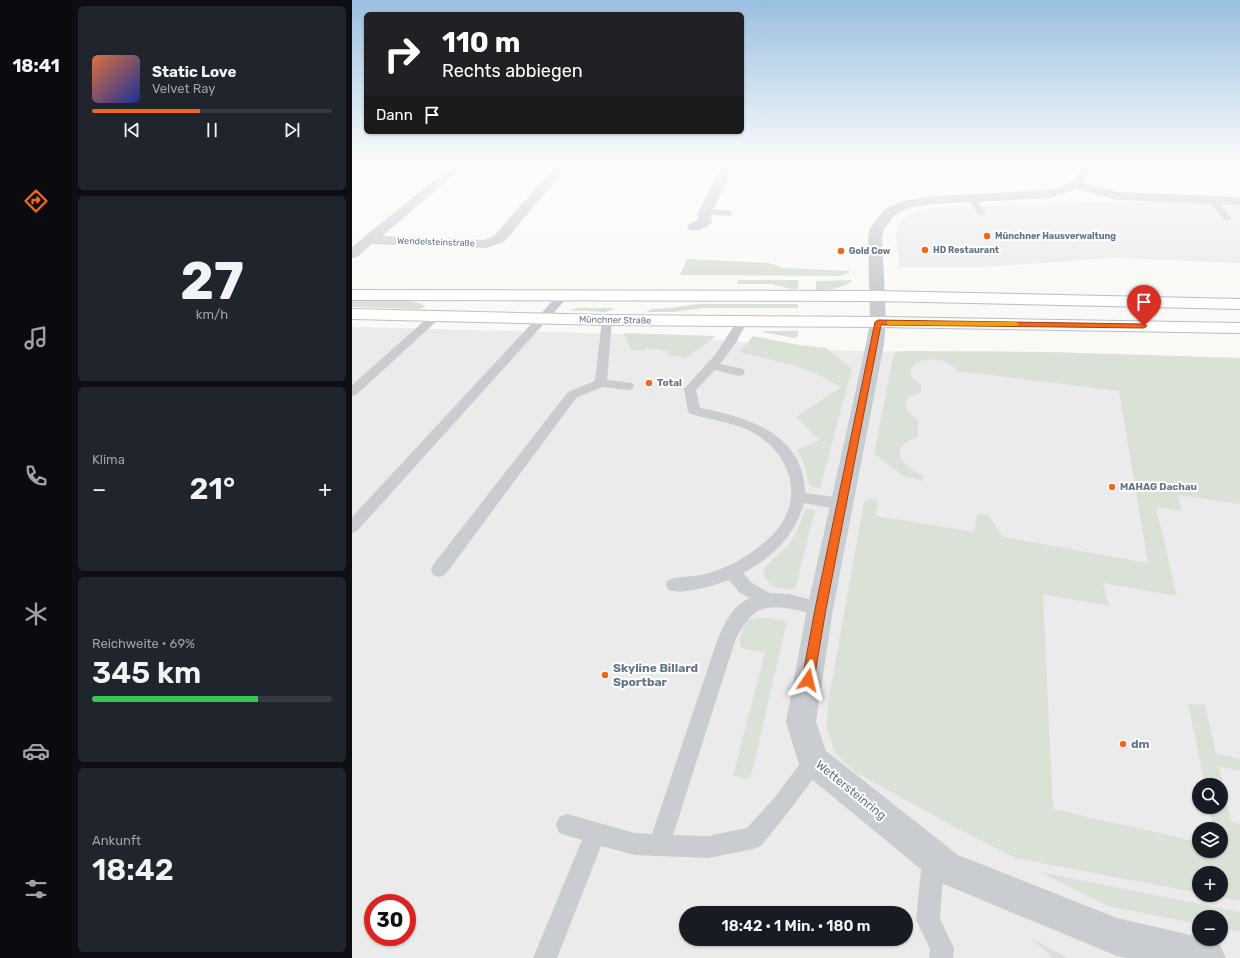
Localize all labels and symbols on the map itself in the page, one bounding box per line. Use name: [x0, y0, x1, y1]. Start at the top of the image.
marker: Münchner Hausverwaltung: [982, 231, 992, 241]
place label: Münchner Hausverwaltung: [995, 231, 1116, 242]
street label: Wendelsteinstraße: [397, 236, 475, 248]
marker: HD Restaurant: [920, 245, 930, 255]
place label: HD Restaurant: [933, 245, 999, 255]
marker: Gold Cow: [836, 246, 846, 256]
place label: Gold Cow: [849, 246, 891, 256]
pin: [1127, 285, 1161, 326]
street label: Münchner Straße: [579, 314, 651, 326]
place label: Total: [657, 377, 682, 389]
marker: Total: [644, 378, 654, 388]
place label: MAHAG Dachau: [1120, 481, 1197, 493]
marker: MAHAG Dachau: [1107, 482, 1117, 492]
position arrow: [787, 659, 829, 701]
place label: Skyline Billard Sportbar: [613, 661, 698, 689]
marker: Skyline Billard Sportbar: [600, 670, 610, 680]
place label: dm: [1131, 737, 1150, 751]
marker: dm: [1118, 739, 1128, 749]
street label: Wettersteinring: [813, 757, 889, 823]
speed limit sign: 30: [364, 894, 416, 946]

